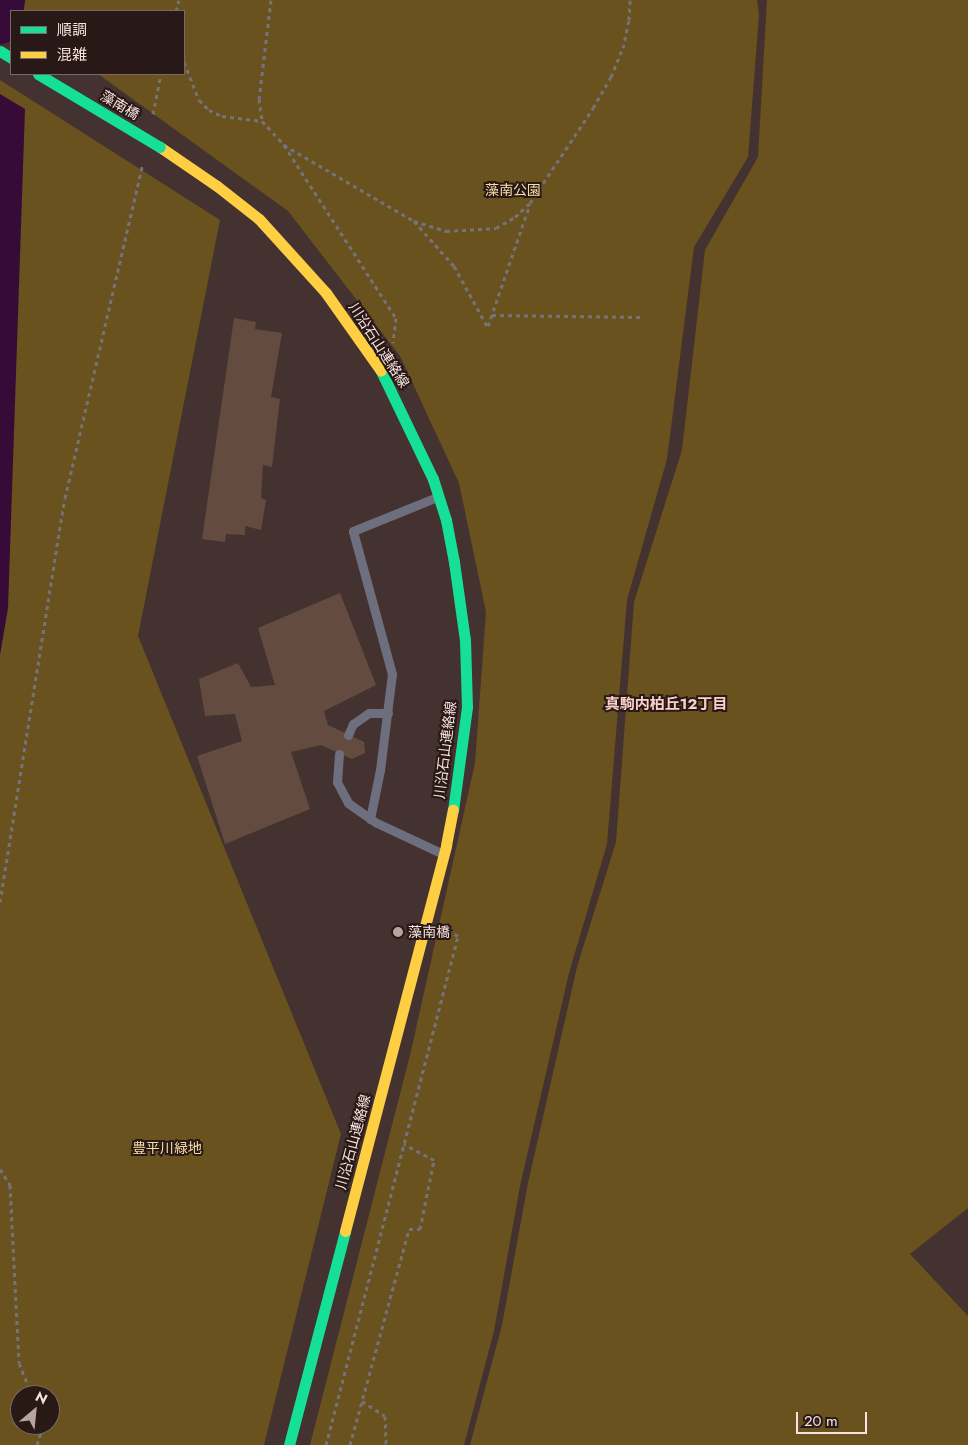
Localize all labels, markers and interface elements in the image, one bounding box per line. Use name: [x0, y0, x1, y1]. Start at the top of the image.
legend: [10, 10, 185, 75]
text: 順調: [57, 19, 87, 41]
text: 混雑: [57, 44, 87, 66]
street label: 藻南橋: [98, 87, 142, 123]
park label: 藻南公園: [485, 182, 541, 198]
street label: 川沿石山連絡線: [345, 299, 413, 391]
district label: 真駒内柏丘12丁目: [605, 696, 727, 714]
street label: 川沿石山連絡線: [431, 700, 459, 800]
place label: 藻南橋: [408, 924, 450, 940]
marker: 藻南橋: [392, 926, 404, 938]
street label: 川沿石山連絡線: [332, 1092, 374, 1192]
park label: 豊平川緑地: [132, 1140, 202, 1156]
north arrow: [10, 1385, 60, 1435]
text: N: [32, 1386, 51, 1409]
scale bar: [798, 1402, 869, 1434]
text: 20 m: [804, 1410, 838, 1432]

